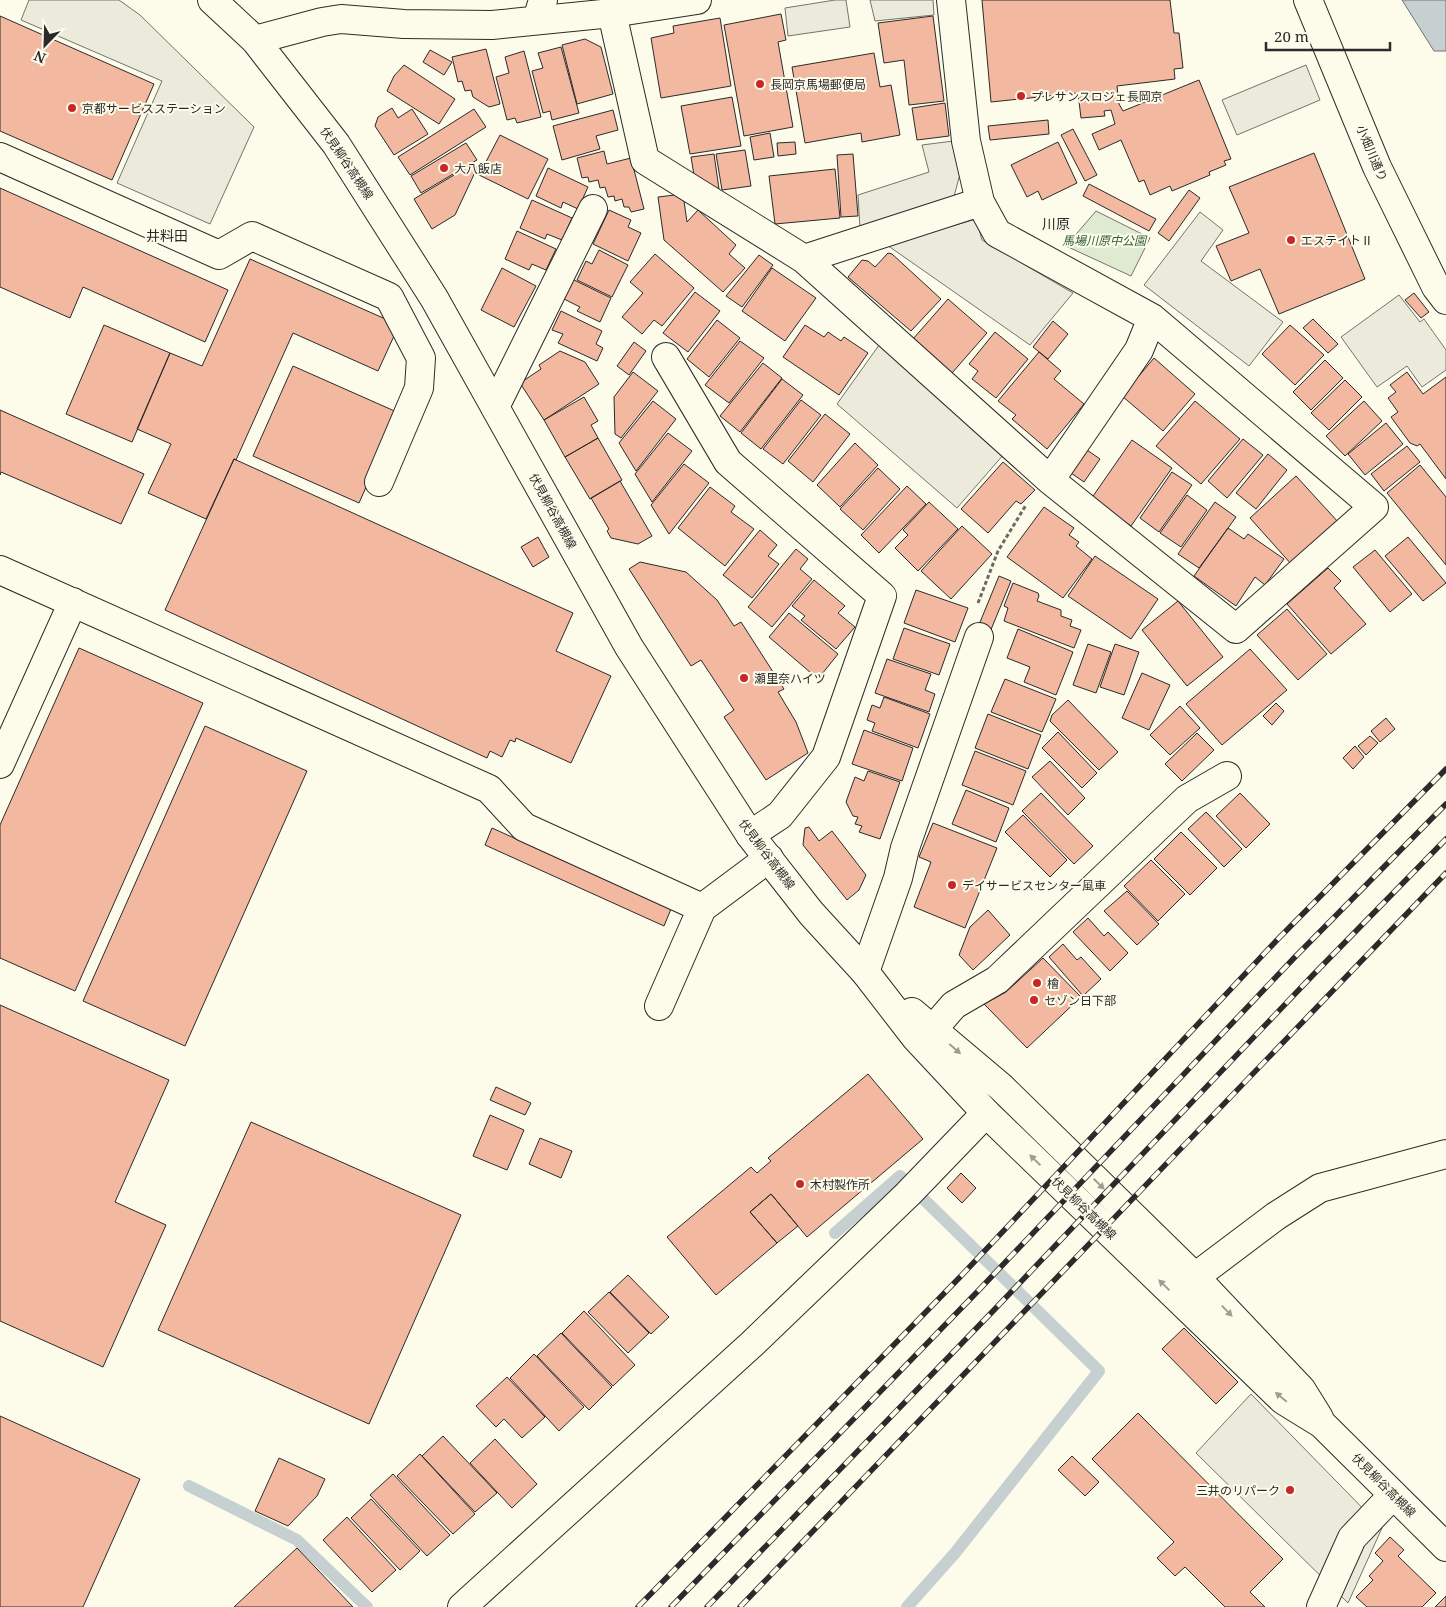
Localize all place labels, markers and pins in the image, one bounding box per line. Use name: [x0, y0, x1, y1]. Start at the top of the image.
place label: 長岡京馬場郵便局: [770, 76, 866, 93]
marker: 長岡京馬場郵便局: [754, 78, 766, 90]
place label: プレサンスロジェ長岡京: [1031, 88, 1163, 105]
marker: プレサンスロジェ長岡京: [1015, 90, 1027, 102]
place label: 京都サービスステーション: [82, 100, 226, 117]
marker: 京都サービスステーション: [66, 102, 78, 114]
place label: 大八飯店: [454, 160, 502, 177]
marker: 大八飯店: [438, 162, 450, 174]
place label: エステイトⅡ: [1301, 232, 1373, 249]
marker: エステイトⅡ: [1285, 234, 1297, 246]
place label: 瀬里奈ハイツ: [754, 670, 826, 687]
marker: 瀬里奈ハイツ: [738, 672, 750, 684]
place label: デイサービスセンター風車: [962, 877, 1106, 894]
marker: デイサービスセンター風車: [946, 879, 958, 891]
place label: 檜: [1047, 975, 1059, 992]
marker: 檜: [1031, 977, 1043, 989]
place label: セゾン日下部: [1044, 992, 1116, 1009]
marker: セゾン日下部: [1028, 994, 1040, 1006]
place label: 木村製作所: [810, 1176, 870, 1193]
marker: 木村製作所: [794, 1178, 806, 1190]
place label: 三井のリパーク: [1196, 1482, 1280, 1499]
marker: 三井のリパーク: [1284, 1484, 1296, 1496]

